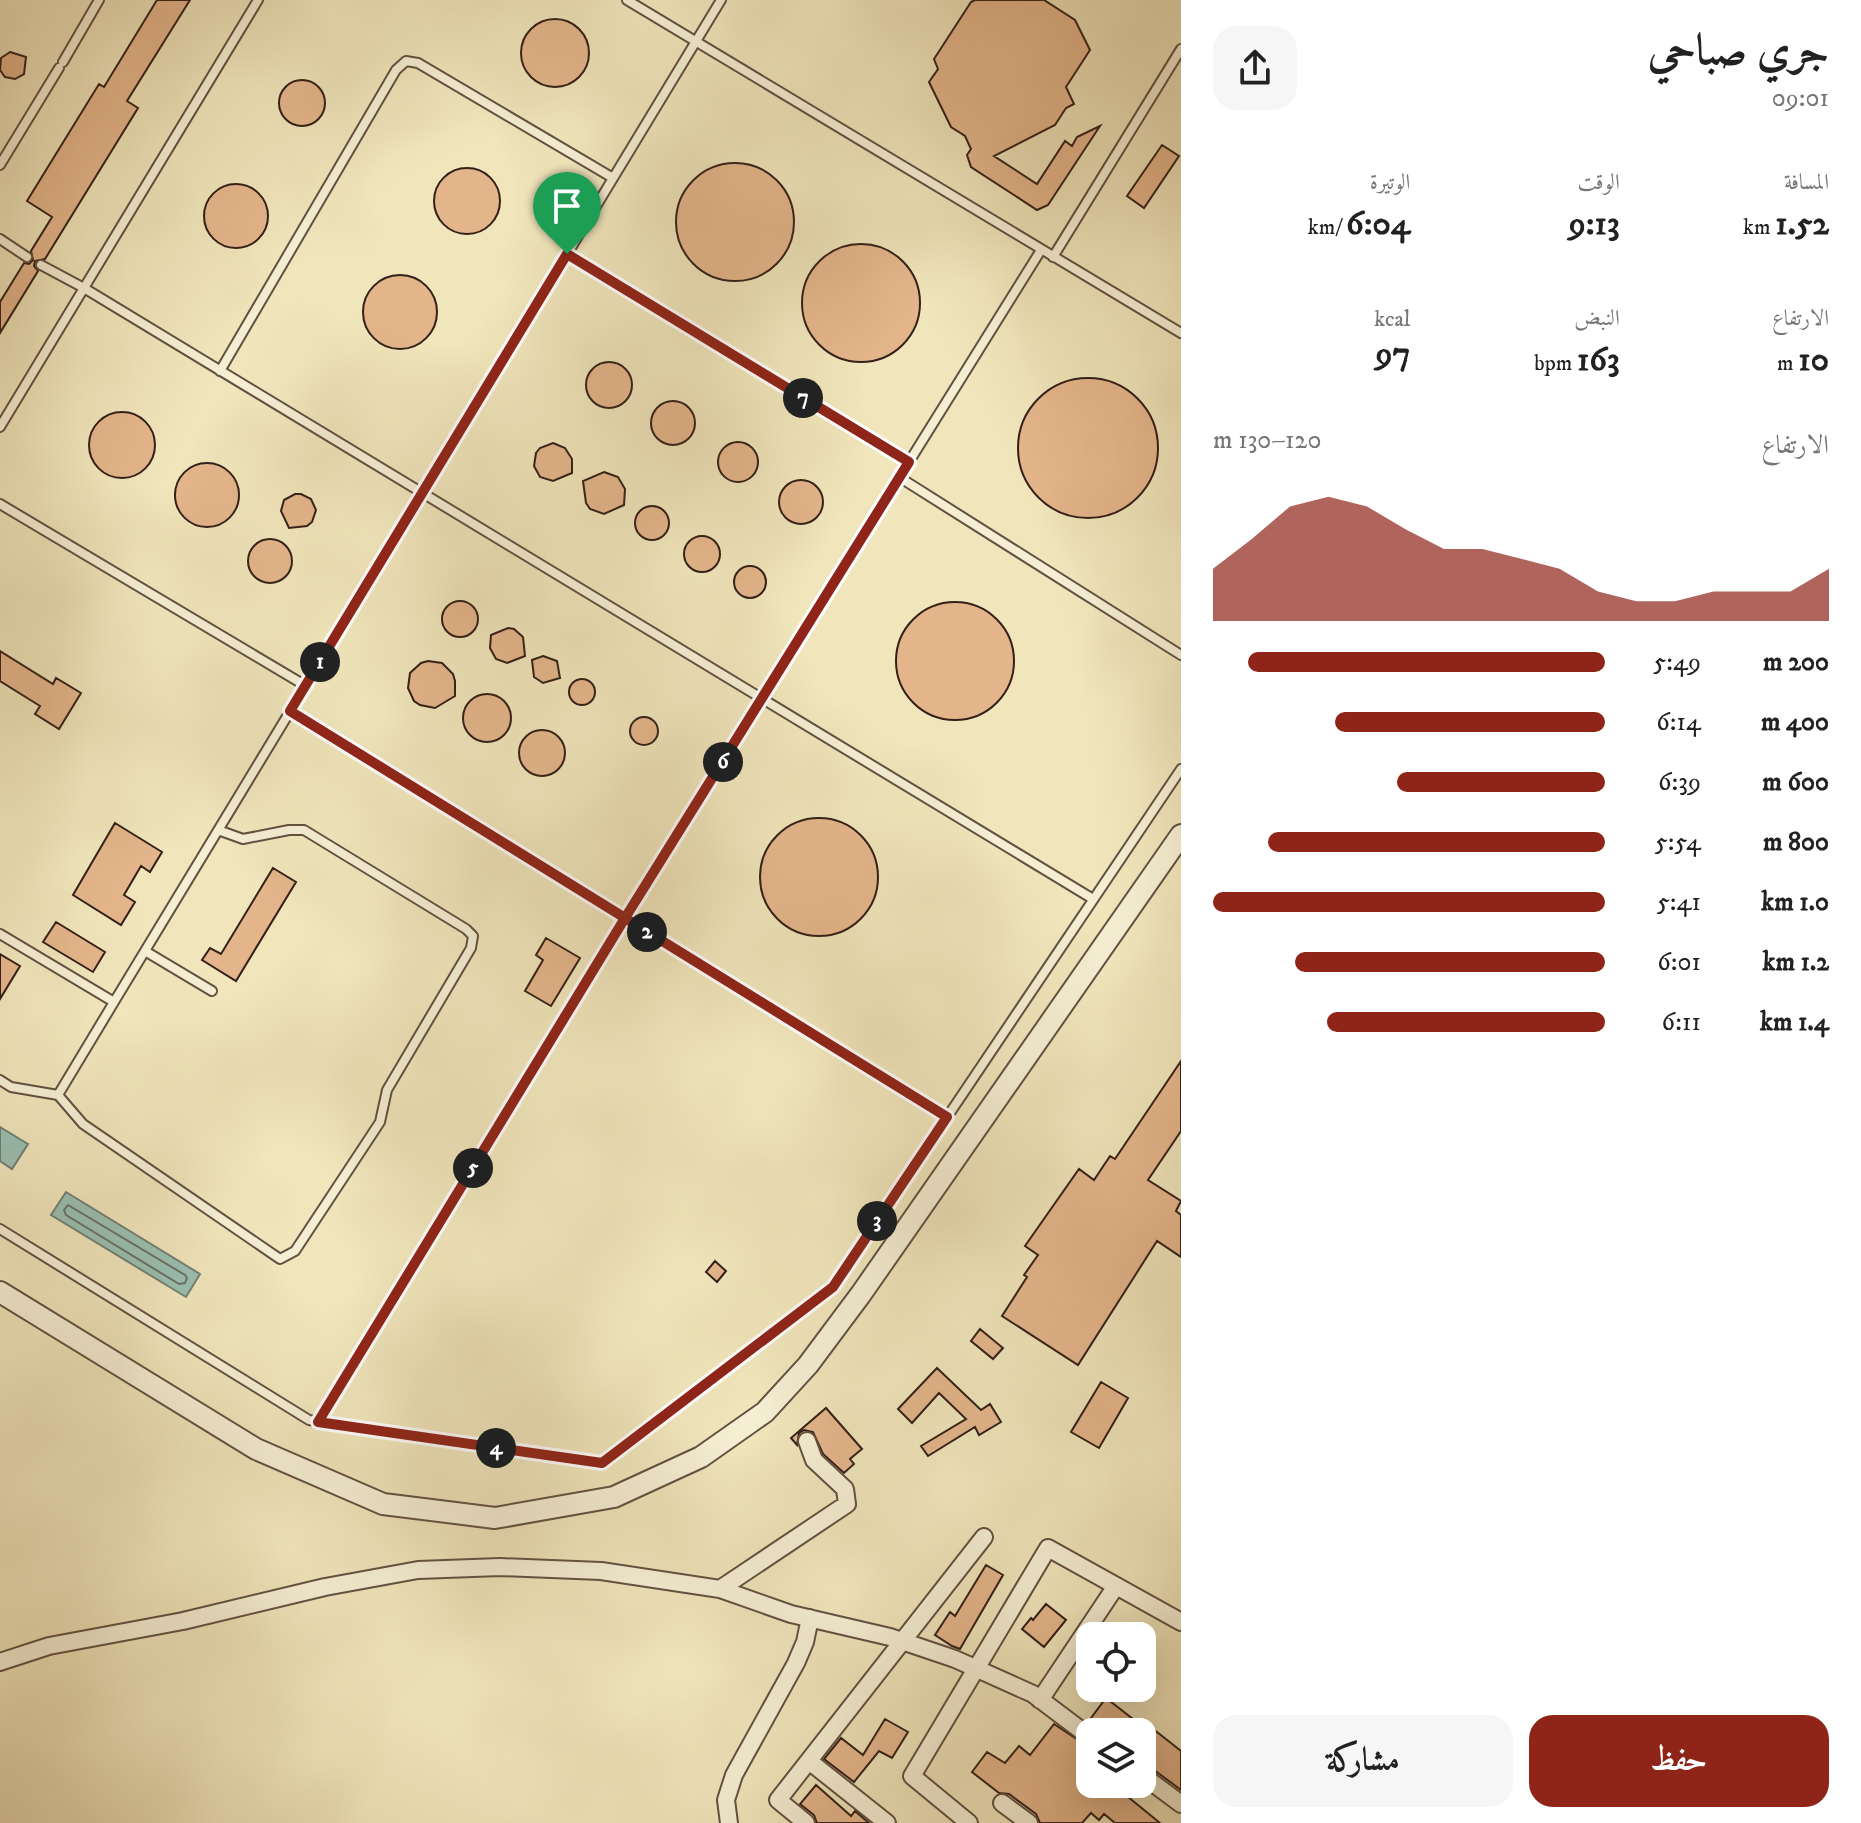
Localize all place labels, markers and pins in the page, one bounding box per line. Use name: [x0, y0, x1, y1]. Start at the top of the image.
pin: [533, 172, 601, 254]
pin: 7: [783, 378, 823, 418]
pin: 1: [300, 642, 340, 682]
pin: 6: [703, 742, 743, 782]
pin: 2: [627, 912, 667, 952]
pin: 5: [453, 1148, 493, 1188]
pin: 3: [857, 1201, 897, 1241]
pin: 4: [476, 1428, 516, 1468]

